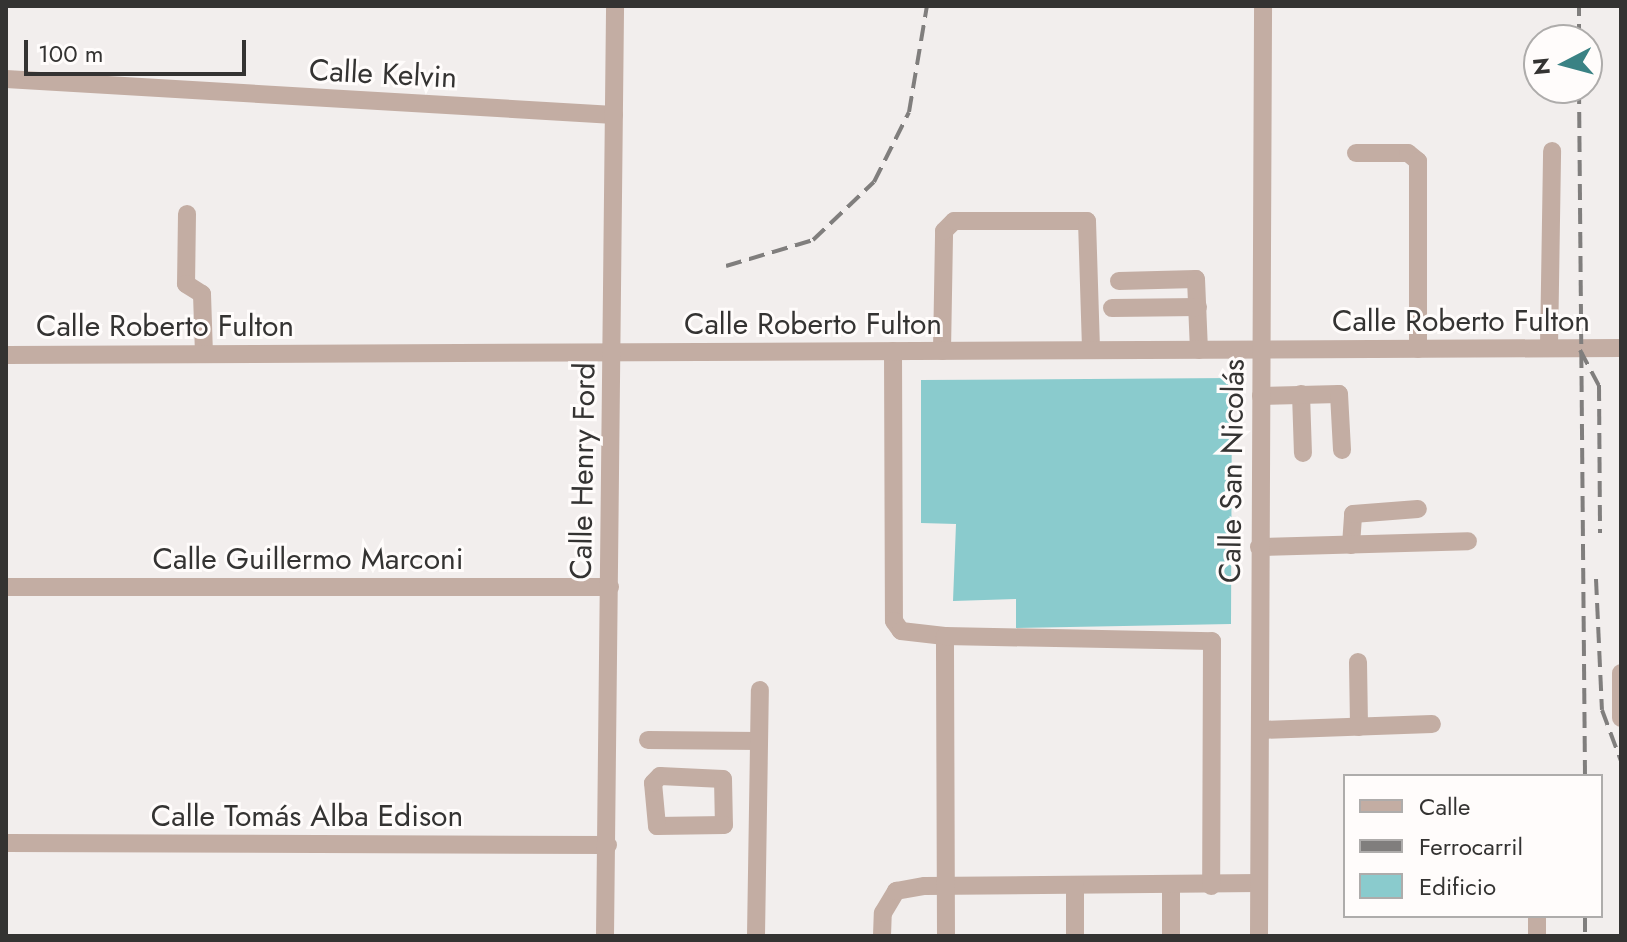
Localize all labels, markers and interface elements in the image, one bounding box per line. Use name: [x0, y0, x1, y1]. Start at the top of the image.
scale bar: [28, 24, 250, 74]
north arrow: [1523, 24, 1603, 104]
text: 100 m: [38, 36, 104, 71]
street label: Calle Kelvin: [308, 52, 458, 96]
text: N: [1524, 56, 1558, 77]
street label: Calle Roberto Fulton: [1332, 303, 1590, 339]
street label: Calle Roberto Fulton: [684, 306, 942, 342]
street label: Calle Roberto Fulton: [36, 308, 294, 344]
street label: Calle San Nicolás: [1212, 359, 1252, 583]
street label: Calle Henry Ford: [563, 362, 603, 580]
street label: Calle Guillermo Marconi: [152, 541, 464, 577]
legend: [1343, 774, 1603, 918]
text: Calle: [1419, 789, 1470, 824]
street label: Calle Tomás Alba Edison: [151, 798, 463, 834]
text: Ferrocarril: [1419, 829, 1523, 864]
text: Edificio: [1419, 869, 1496, 904]

